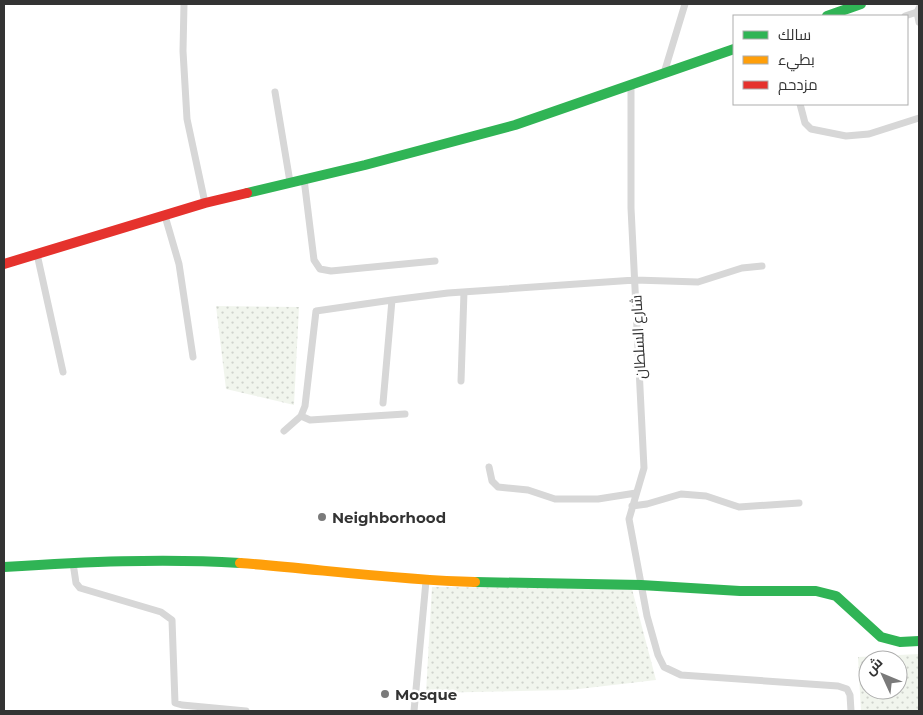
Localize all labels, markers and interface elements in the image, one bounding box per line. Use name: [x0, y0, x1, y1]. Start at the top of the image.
legend: [733, 15, 908, 105]
text: سالك: [778, 25, 811, 44]
text: بطيء: [778, 50, 815, 72]
text: مزدحم: [778, 75, 818, 95]
street label: شارع السلطان: [626, 294, 652, 380]
place label: Neighborhood: [332, 508, 446, 527]
marker: Neighborhood: [316, 511, 328, 523]
north arrow: [858, 650, 908, 700]
text: ش: [861, 653, 886, 679]
place label: Mosque: [395, 685, 457, 704]
marker: Mosque: [379, 688, 391, 700]

